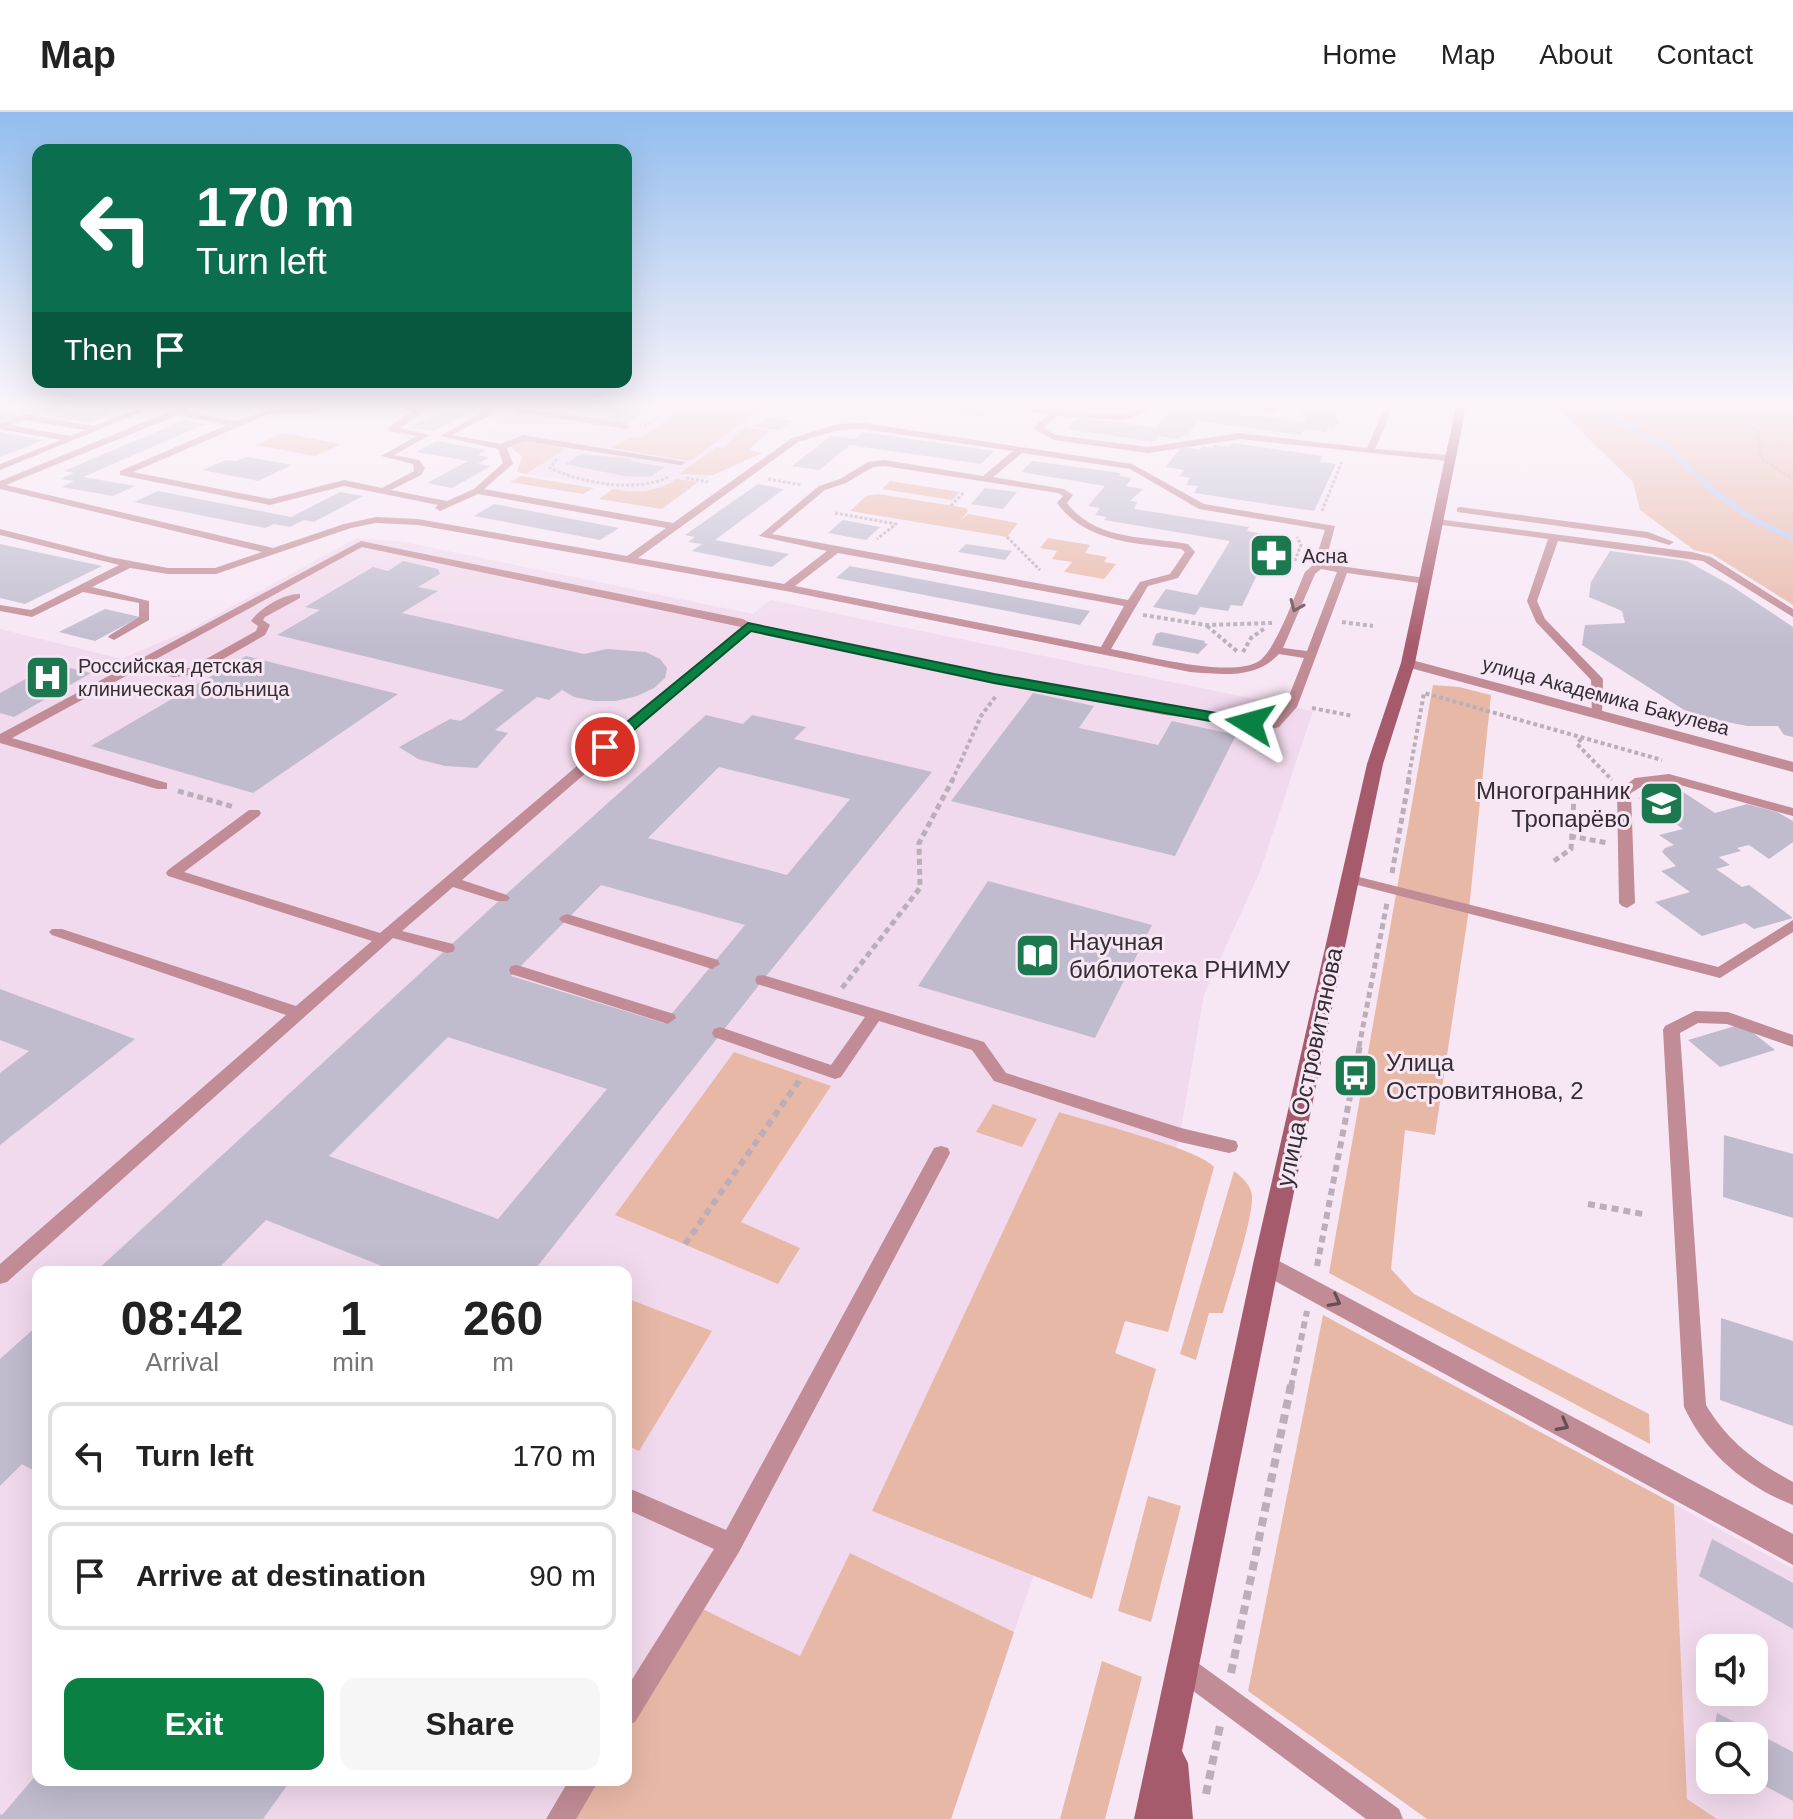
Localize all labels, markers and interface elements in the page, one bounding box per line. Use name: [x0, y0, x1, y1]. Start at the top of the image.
text: Map: [40, 34, 116, 76]
text: Home: [1322, 39, 1397, 70]
text: Map: [1441, 39, 1495, 70]
text: About: [1539, 39, 1613, 70]
text: Contact: [1657, 39, 1753, 70]
text: 170 m: [196, 175, 355, 238]
icon: left: [64, 176, 168, 280]
text: Turn left: [196, 241, 327, 282]
icon: arrive: [148, 328, 192, 372]
text: Then: [64, 333, 132, 366]
pharmacy icon: Асна: [1247, 532, 1295, 580]
place label: Асна: [1302, 545, 1348, 567]
one-way arrow: [1289, 598, 1305, 613]
street label: улица Академика Бакулева: [1480, 652, 1733, 740]
hospital icon: Российская детская клиническая больница: [23, 654, 71, 702]
place label: Российская детская клиническая больница: [78, 655, 290, 700]
position arrow: [1208, 681, 1292, 765]
pin: [571, 713, 639, 781]
icon: arrive: [583, 725, 627, 769]
place label: Многогранник Тропарёво: [1476, 777, 1631, 832]
school or university icon: Многогранник Тропарёво: [1637, 780, 1685, 828]
place label: Научная библиотека РНИМУ: [1069, 928, 1291, 983]
library icon: Научная библиотека РНИМУ: [1014, 931, 1062, 979]
street label: улица Островитянова: [1270, 944, 1348, 1189]
place label: Улица Островитянова, 2: [1386, 1049, 1584, 1104]
bus stop icon: Улица Островитянова, 2: [1331, 1052, 1379, 1100]
text: 08:42: [121, 1292, 244, 1345]
text: 1: [340, 1292, 367, 1345]
text: 260: [463, 1292, 543, 1345]
one-way arrow: [1326, 1292, 1341, 1307]
text: Arrival: [145, 1347, 219, 1377]
text: min: [332, 1347, 374, 1377]
text: m: [492, 1347, 514, 1377]
one-way arrow: [1555, 1416, 1569, 1431]
icon: left: [68, 1434, 112, 1478]
text: Turn left: [136, 1439, 254, 1472]
text: 170 m: [513, 1439, 596, 1472]
icon: arrive: [68, 1554, 112, 1598]
text: Arrive at destination: [136, 1559, 426, 1592]
text: 90 m: [529, 1559, 596, 1592]
map controls: [1696, 1634, 1768, 1794]
button: sound: [1696, 1634, 1768, 1706]
button: Exit: [64, 1678, 324, 1770]
button: Share: [340, 1678, 600, 1770]
button: search: [1696, 1722, 1768, 1794]

